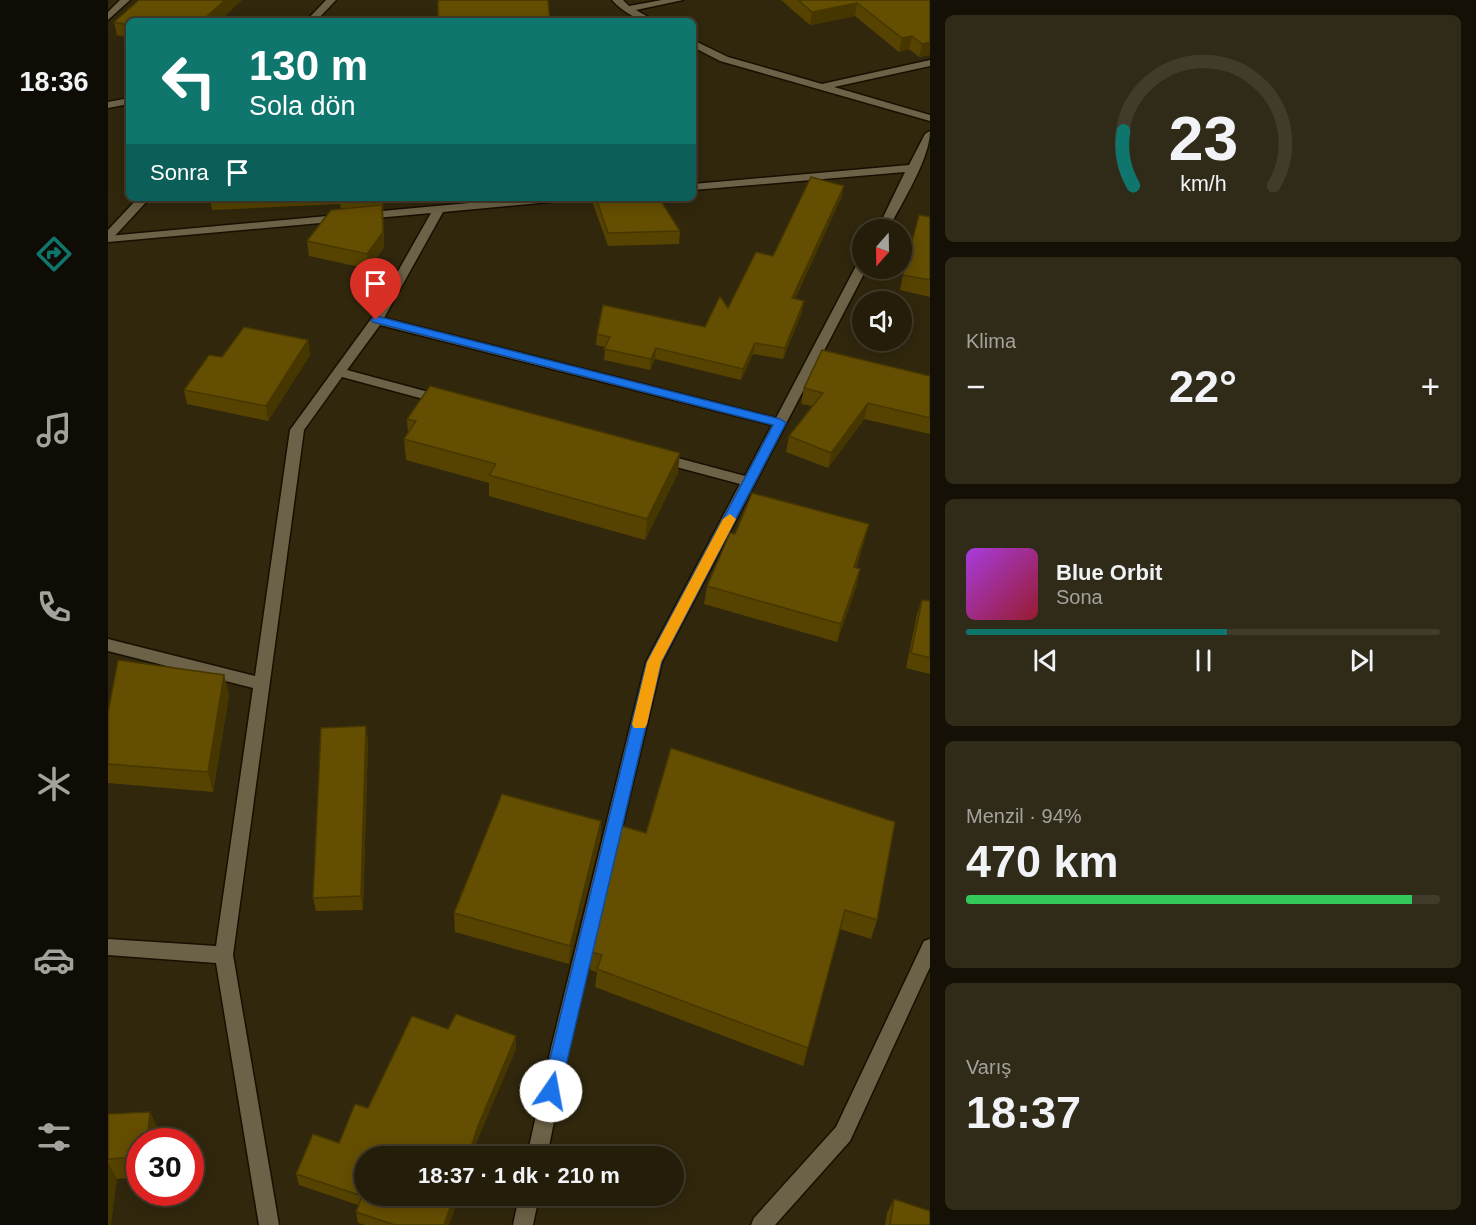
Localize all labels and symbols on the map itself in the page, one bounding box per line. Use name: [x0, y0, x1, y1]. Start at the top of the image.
north arrow: [852, 219, 912, 279]
pin: [350, 258, 401, 320]
position arrow: [519, 1059, 583, 1123]
speed limit sign: 30: [126, 1128, 204, 1206]

